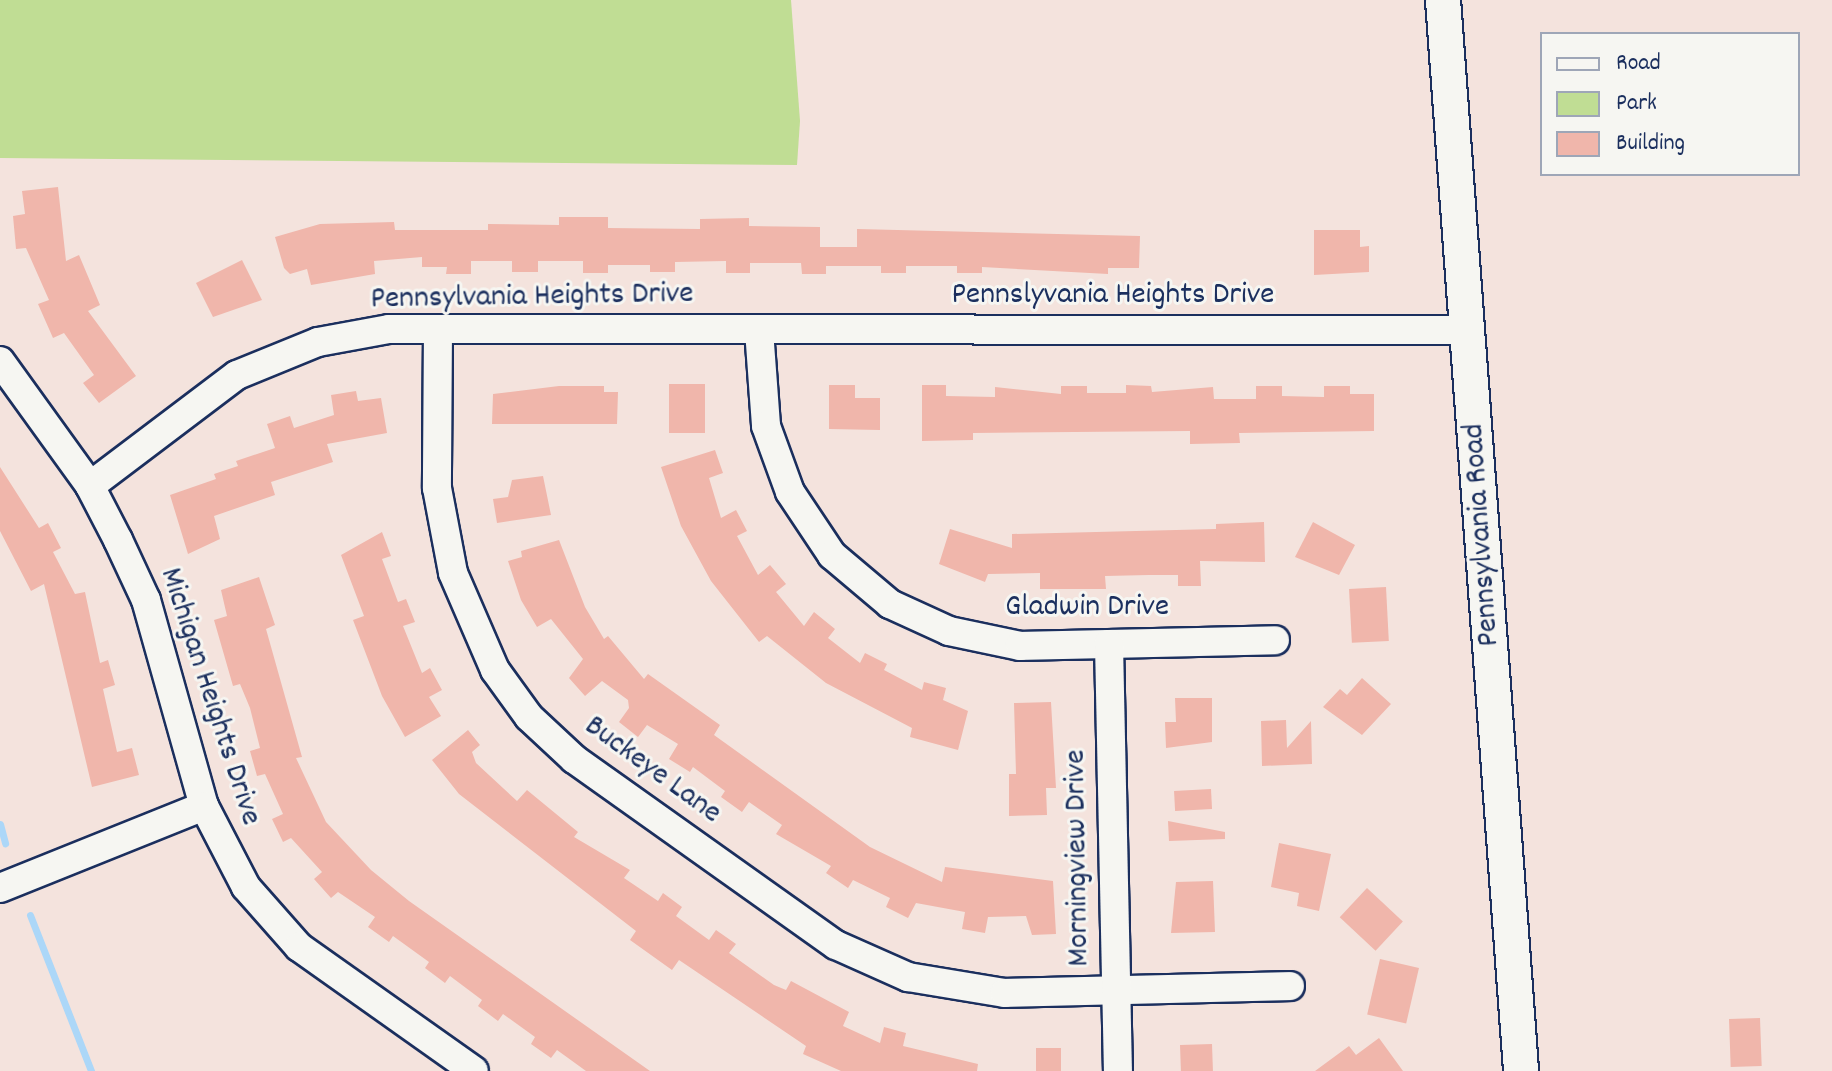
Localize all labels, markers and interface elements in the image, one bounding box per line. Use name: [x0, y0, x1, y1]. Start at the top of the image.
legend: [1540, 32, 1800, 176]
text: Road: [1616, 47, 1661, 81]
text: Park: [1616, 87, 1657, 121]
text: Building: [1616, 127, 1685, 161]
street label: Pennsylvania Heights Drive: [370, 276, 694, 320]
street label: Pennslyvania Heights Drive: [952, 277, 1274, 315]
street label: Pennsylvania Road: [1456, 422, 1510, 648]
street label: Michigan Heights Drive: [149, 563, 269, 831]
street label: Gladwin Drive: [1005, 589, 1169, 627]
street label: Buckeye Lane: [576, 708, 728, 834]
street label: Morningview Drive: [1058, 749, 1100, 967]

